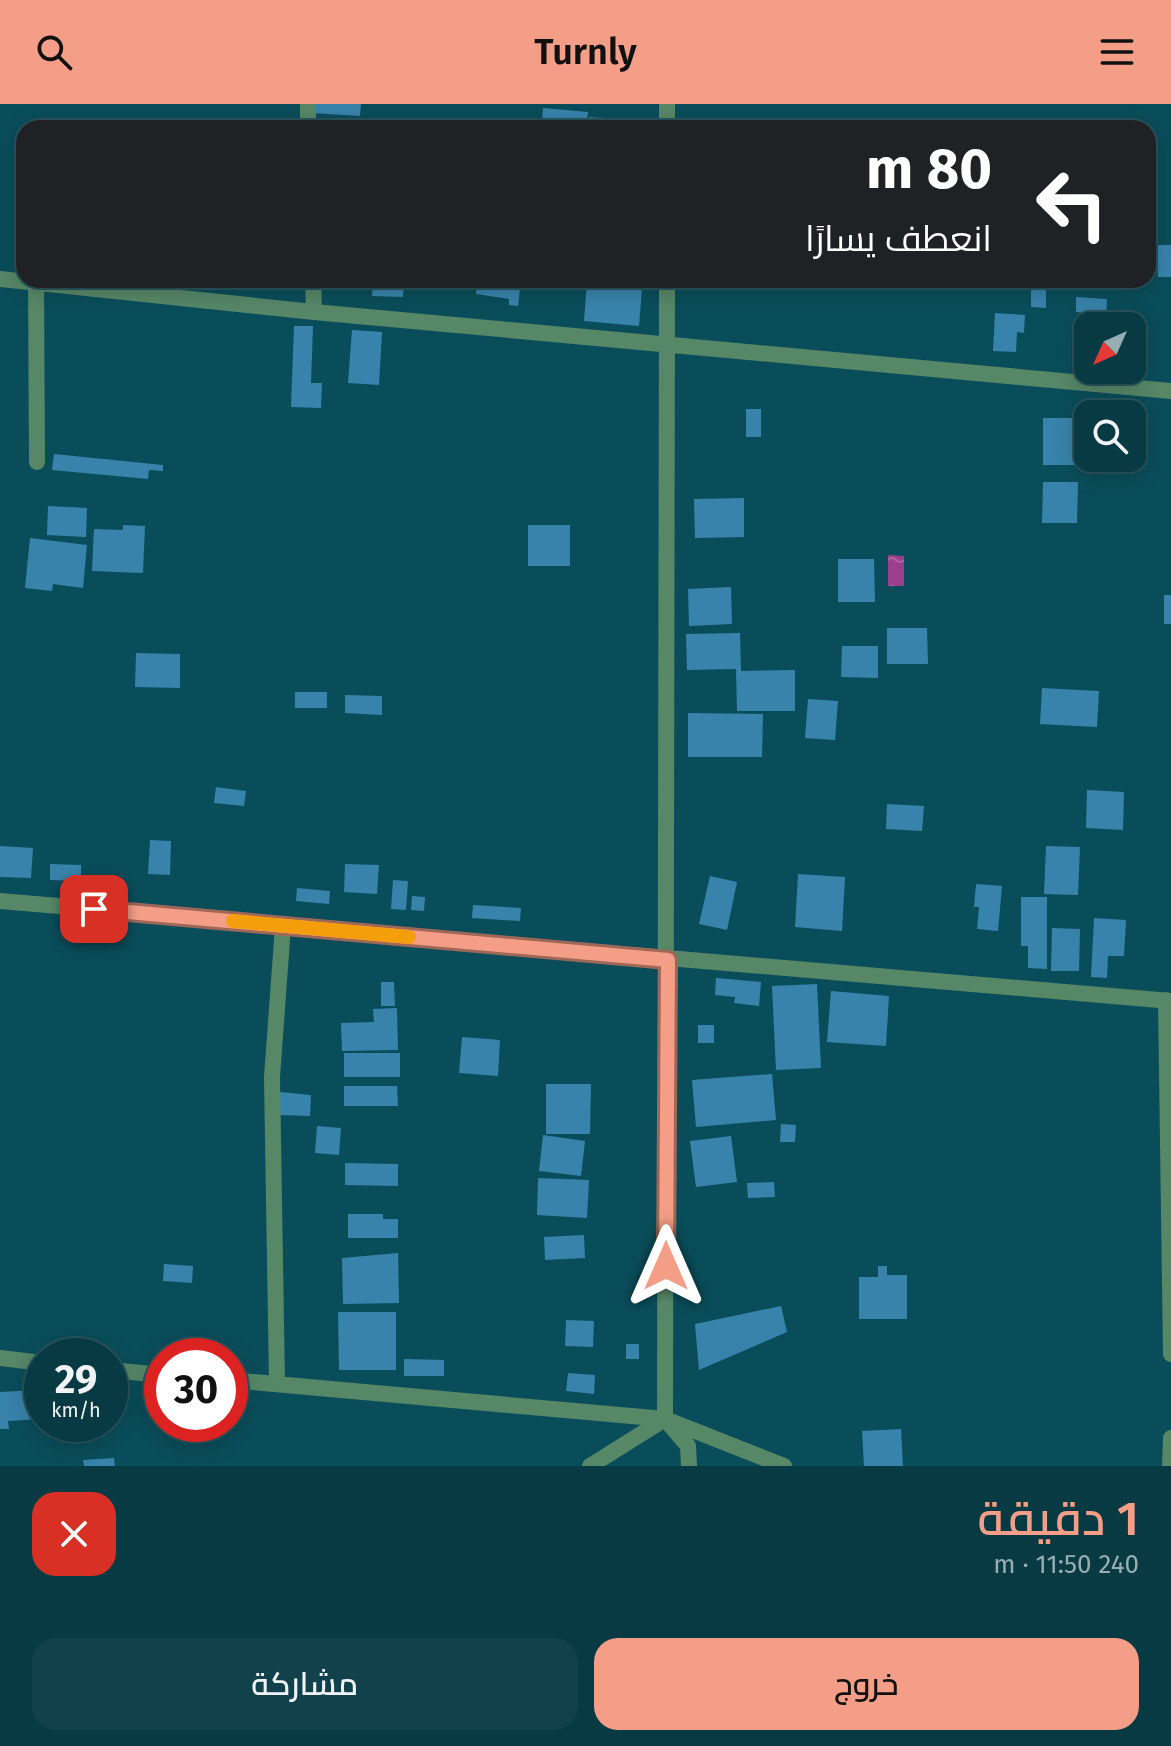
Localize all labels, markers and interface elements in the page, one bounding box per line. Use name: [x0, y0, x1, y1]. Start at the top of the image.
icon: search: [32, 30, 76, 74]
text: Turnly: [534, 30, 637, 74]
icon: menu: [1095, 30, 1139, 74]
text: 80 m: [866, 136, 992, 203]
icon: left: [1020, 152, 1124, 256]
text: انعطف يسارًا: [805, 217, 992, 261]
north arrow: [1074, 312, 1146, 384]
map controls: [1074, 312, 1146, 472]
button: search: [1074, 400, 1146, 472]
pin: [60, 875, 128, 943]
icon: arrive: [72, 887, 116, 931]
position arrow: [624, 1224, 708, 1308]
speed limit sign: 30: [144, 1338, 248, 1442]
text: 29: [55, 1356, 97, 1404]
text: km/h: [51, 1398, 101, 1422]
text: 1 دقيقة: [978, 1490, 1139, 1548]
button: close: [32, 1492, 116, 1576]
text: 240 m · 11:50: [993, 1549, 1139, 1580]
button: مشاركة: [32, 1638, 578, 1730]
button: خروج: [594, 1638, 1139, 1730]

